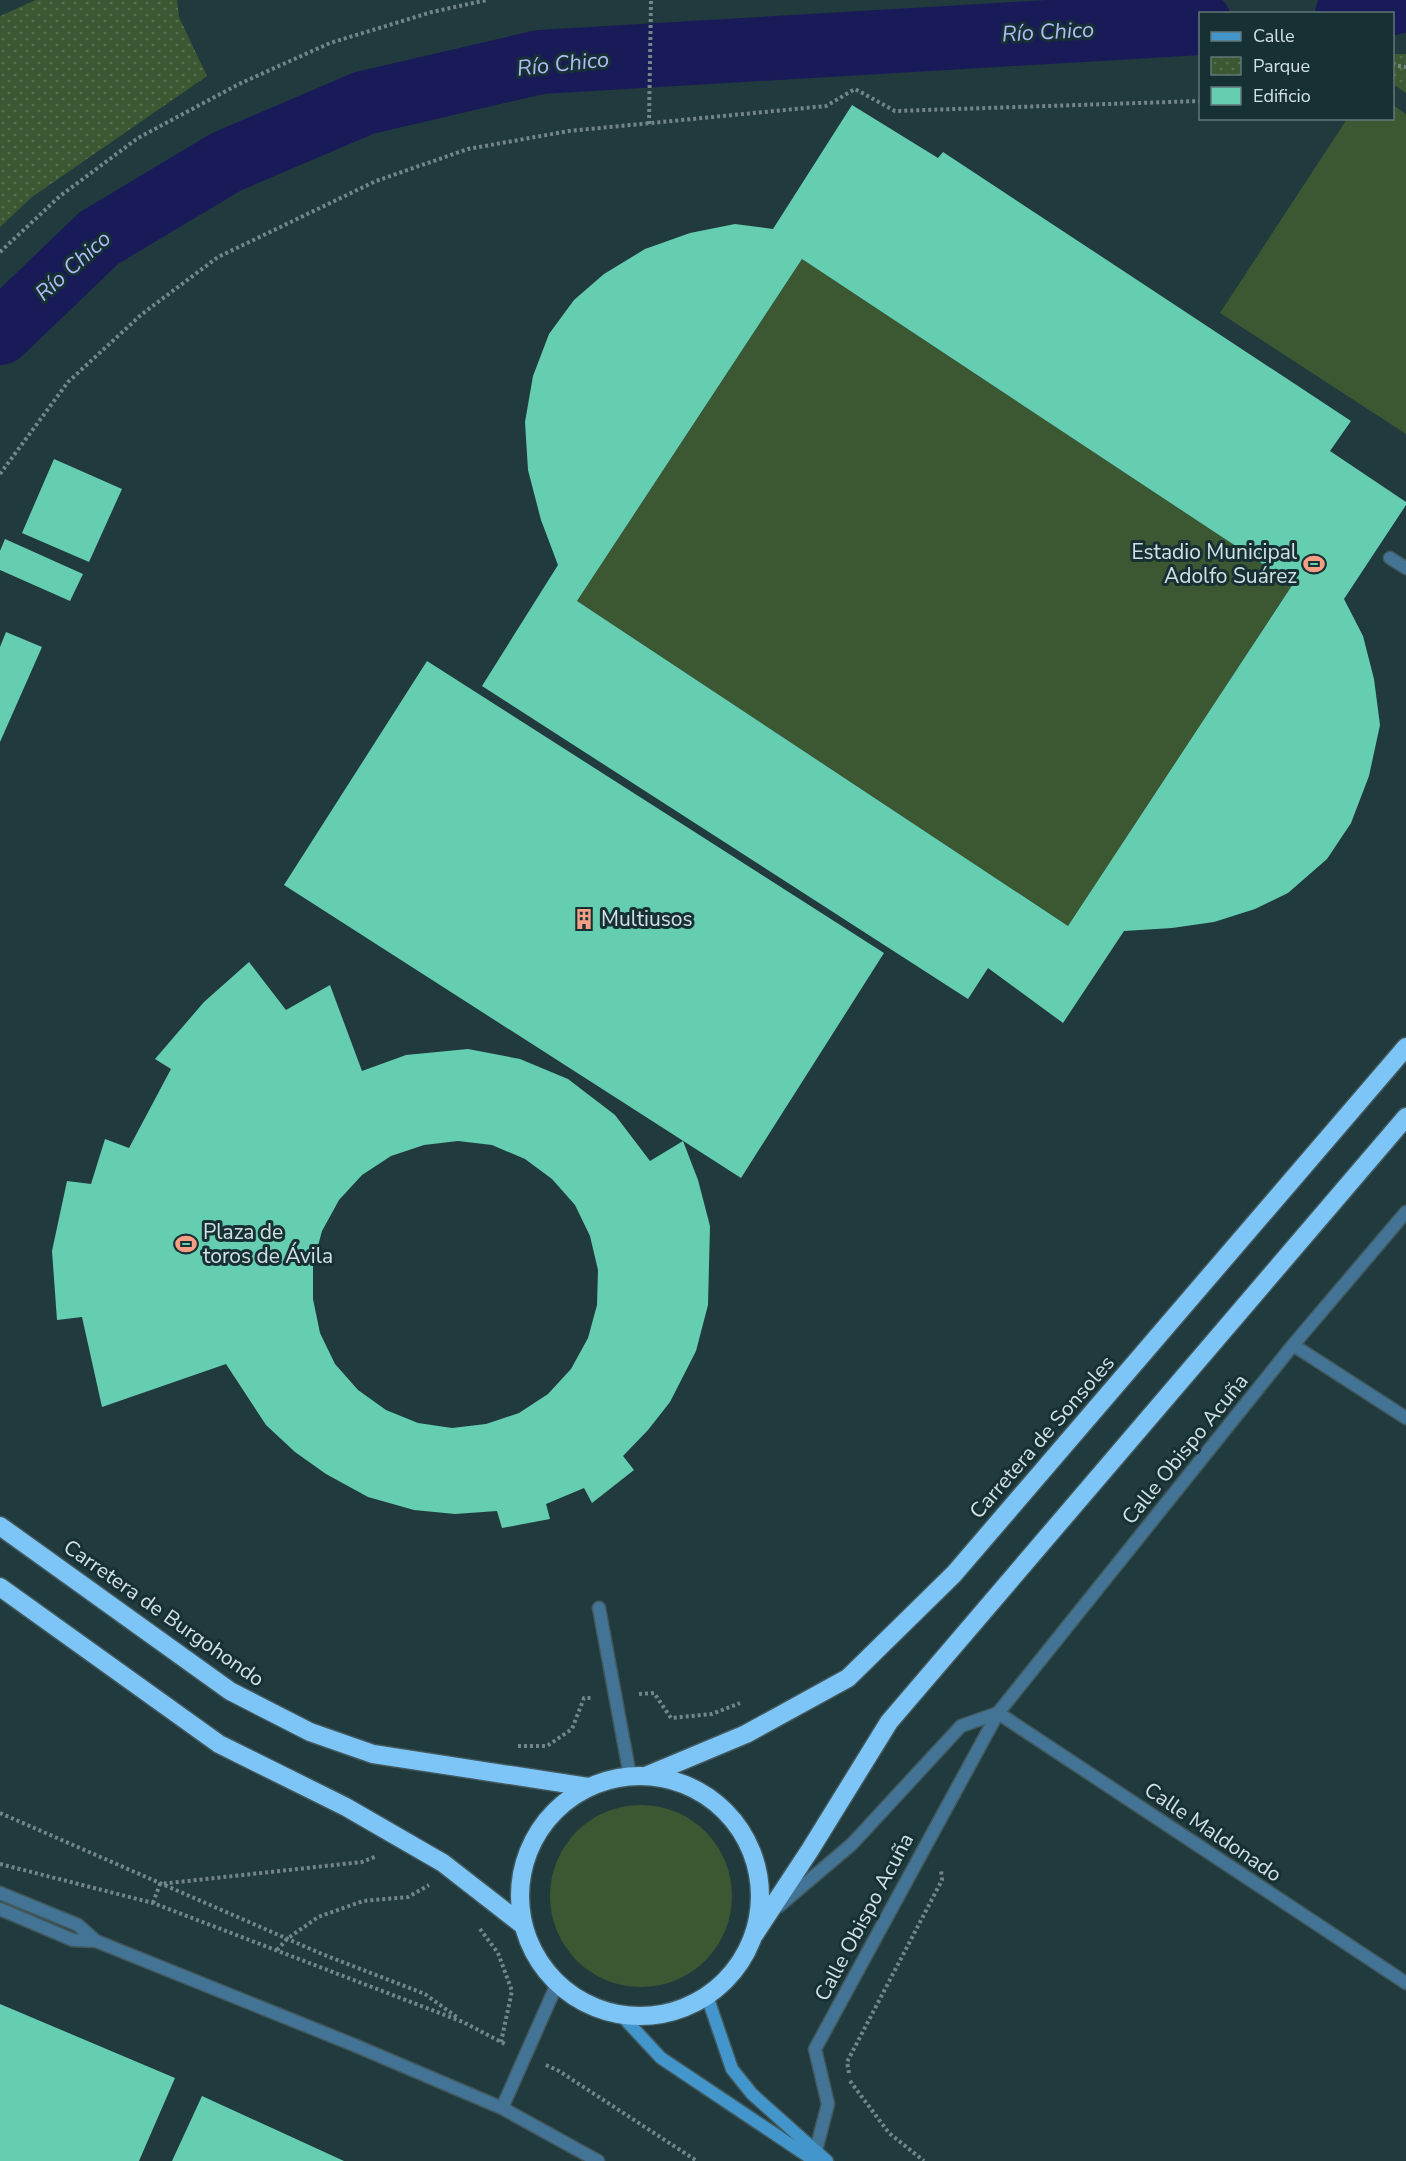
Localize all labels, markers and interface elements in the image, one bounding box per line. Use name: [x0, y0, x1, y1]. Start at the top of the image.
legend: [1199, 12, 1394, 120]
water label: Río Chico: [1001, 15, 1095, 49]
text: Calle: [1253, 24, 1295, 48]
water label: Río Chico: [516, 44, 610, 84]
text: Parque: [1253, 54, 1310, 78]
text: Edificio: [1253, 84, 1311, 108]
water label: Río Chico: [29, 224, 117, 308]
place label: Estadio Municipal Adolfo Suárez: [1132, 538, 1298, 590]
sports icon: Estadio Municipal Adolfo Suárez: [1302, 552, 1326, 576]
place label: Multiusos: [601, 905, 693, 933]
building icon: Multiusos: [572, 907, 596, 931]
place label: Plaza de toros de Ávila: [203, 1218, 333, 1270]
sports icon: Plaza de toros de Ávila: [174, 1232, 198, 1256]
street label: Carretera de Sonsoles: [963, 1349, 1121, 1525]
street label: Calle Obispo Acuña: [1116, 1368, 1254, 1530]
street label: Carretera de Burgohondo: [58, 1533, 270, 1693]
street label: Calle Maldonado: [1139, 1776, 1287, 1888]
street label: Calle Obispo Acuña: [808, 1828, 920, 2006]

